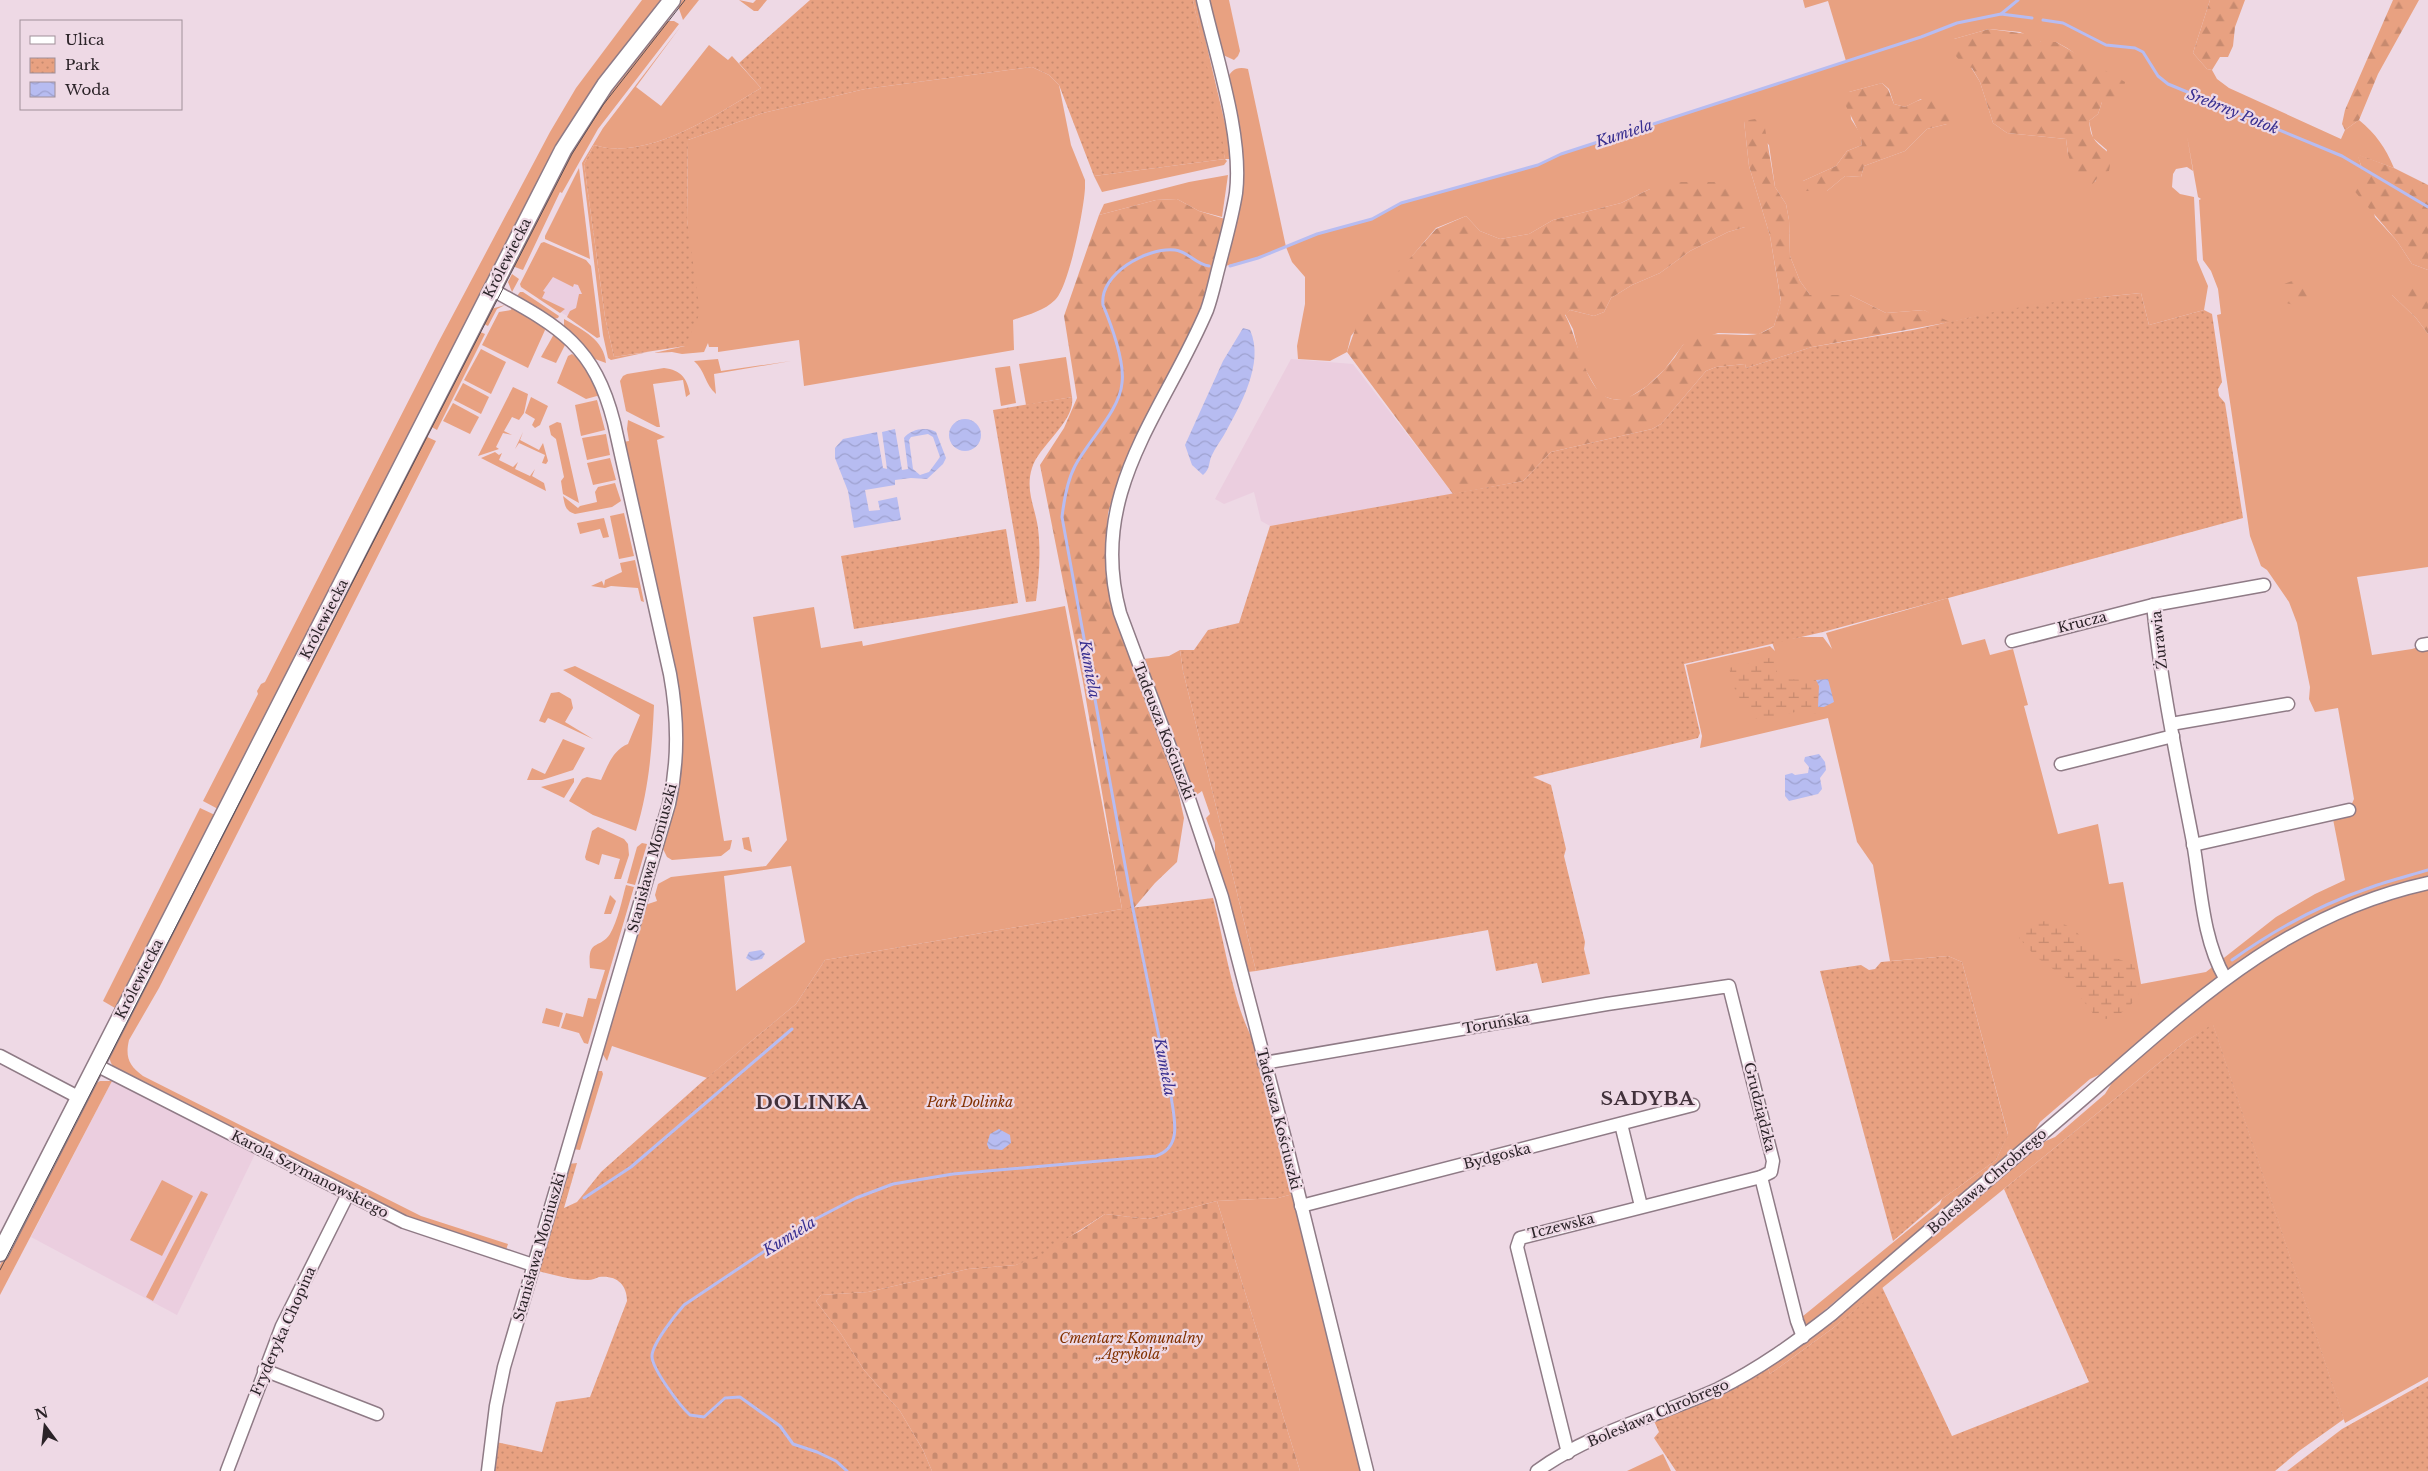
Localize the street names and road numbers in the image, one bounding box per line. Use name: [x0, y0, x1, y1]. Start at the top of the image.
street label: Królewiecka: [479, 215, 535, 301]
street label: Królewiecka: [296, 576, 352, 662]
street label: Krucza: [2056, 607, 2109, 637]
street label: Żurawia: [2147, 610, 2171, 670]
street label: Tadeusza Kościuszki: [1130, 660, 1199, 802]
street label: Stanisława Moniuszki: [623, 781, 681, 935]
street label: Królewiecka: [111, 936, 167, 1022]
street label: Toruńska: [1461, 1008, 1531, 1038]
street label: Tadeusza Kościuszki: [1253, 1046, 1305, 1192]
street label: Grudziądzka: [1740, 1060, 1780, 1154]
street label: Bolesława Chrobrego: [1924, 1124, 2050, 1238]
street label: Karola Szymanowskiego: [228, 1126, 392, 1222]
street label: Bydgoska: [1461, 1139, 1533, 1173]
street label: Stanisława Moniuszki: [509, 1170, 569, 1323]
street label: Tczewska: [1526, 1209, 1596, 1243]
street label: Fryderyka Chopina: [246, 1263, 320, 1398]
street label: Bolesława Chrobrego: [1585, 1375, 1731, 1451]

